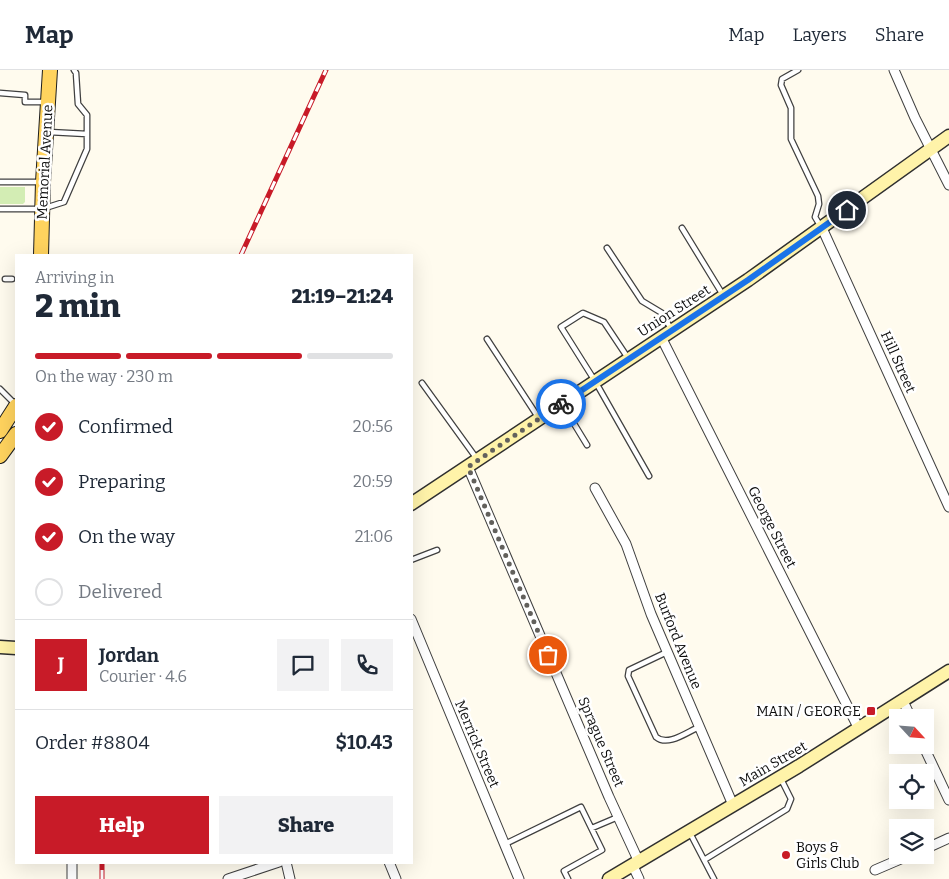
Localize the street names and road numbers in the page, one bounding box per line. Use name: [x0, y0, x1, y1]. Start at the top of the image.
street label: Memorial Avenue: [34, 104, 56, 220]
street label: Union Street: [635, 281, 713, 341]
street label: Hill Street: [877, 329, 919, 395]
street label: George Street: [744, 483, 800, 571]
street label: Burford Avenue: [651, 590, 705, 692]
street label: Sprague Street: [574, 694, 628, 790]
street label: Merrick Street: [451, 698, 503, 790]
street label: Main Street: [736, 738, 810, 790]

